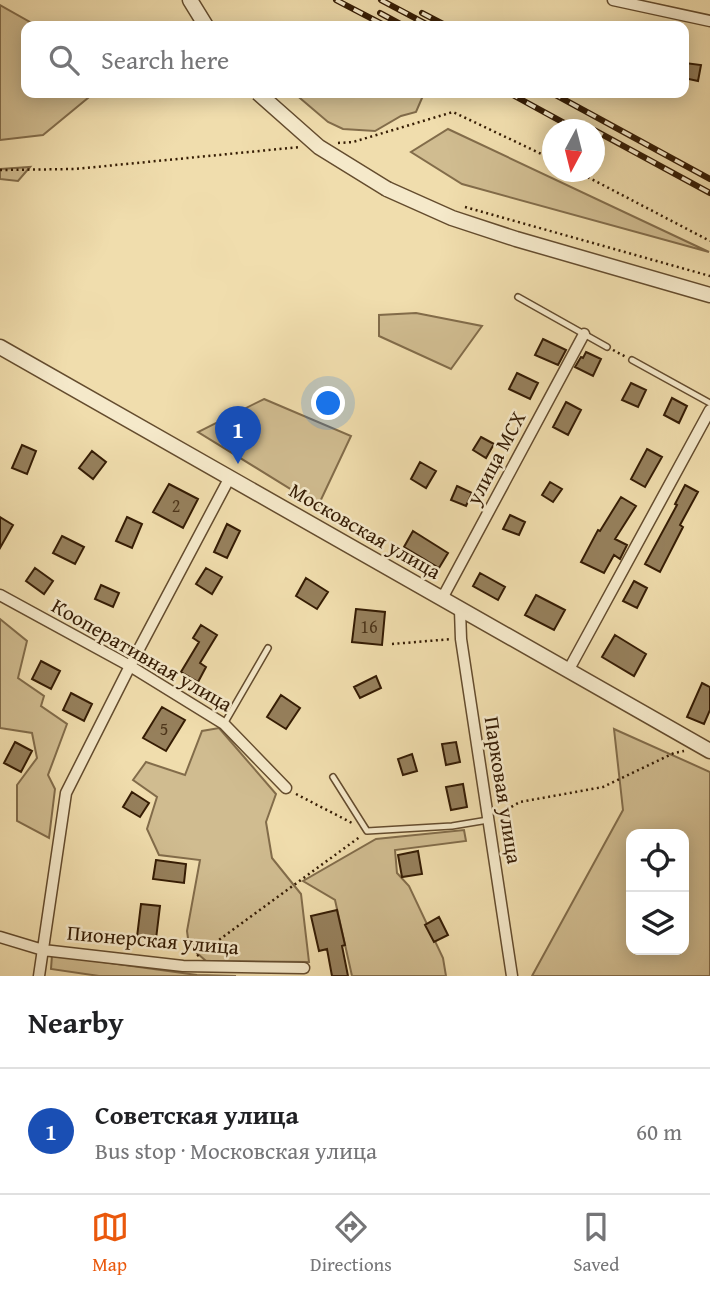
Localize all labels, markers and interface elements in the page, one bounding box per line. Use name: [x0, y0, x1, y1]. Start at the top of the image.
search box: [21, 21, 689, 98]
text: Search here: [101, 40, 229, 79]
icon: search: [45, 41, 83, 79]
north arrow: [542, 119, 605, 182]
your location: [311, 386, 345, 420]
street label: улица МСХ: [457, 405, 533, 511]
pin: 1: [215, 406, 261, 464]
street label: Московская улица: [284, 474, 447, 587]
house number: 2: [172, 492, 180, 519]
street label: Кооперативная улица: [46, 590, 238, 719]
house number: 16: [360, 613, 378, 640]
street label: Парковая улица: [477, 714, 530, 866]
house number: 5: [160, 715, 168, 742]
map controls: [626, 829, 689, 955]
button: locate: [626, 829, 689, 892]
button: layers: [626, 892, 689, 955]
street label: Пионерская улица: [66, 917, 240, 962]
text: Nearby: [28, 1000, 124, 1044]
text: Советская улица: [95, 1095, 299, 1134]
text: 1: [45, 1115, 57, 1148]
text: 60 m: [636, 1115, 682, 1148]
text: Bus stop · Московская улица: [95, 1134, 377, 1167]
tab: Map: [91, 1208, 129, 1278]
tab: Directions: [310, 1208, 392, 1278]
tab: Saved: [573, 1208, 619, 1278]

